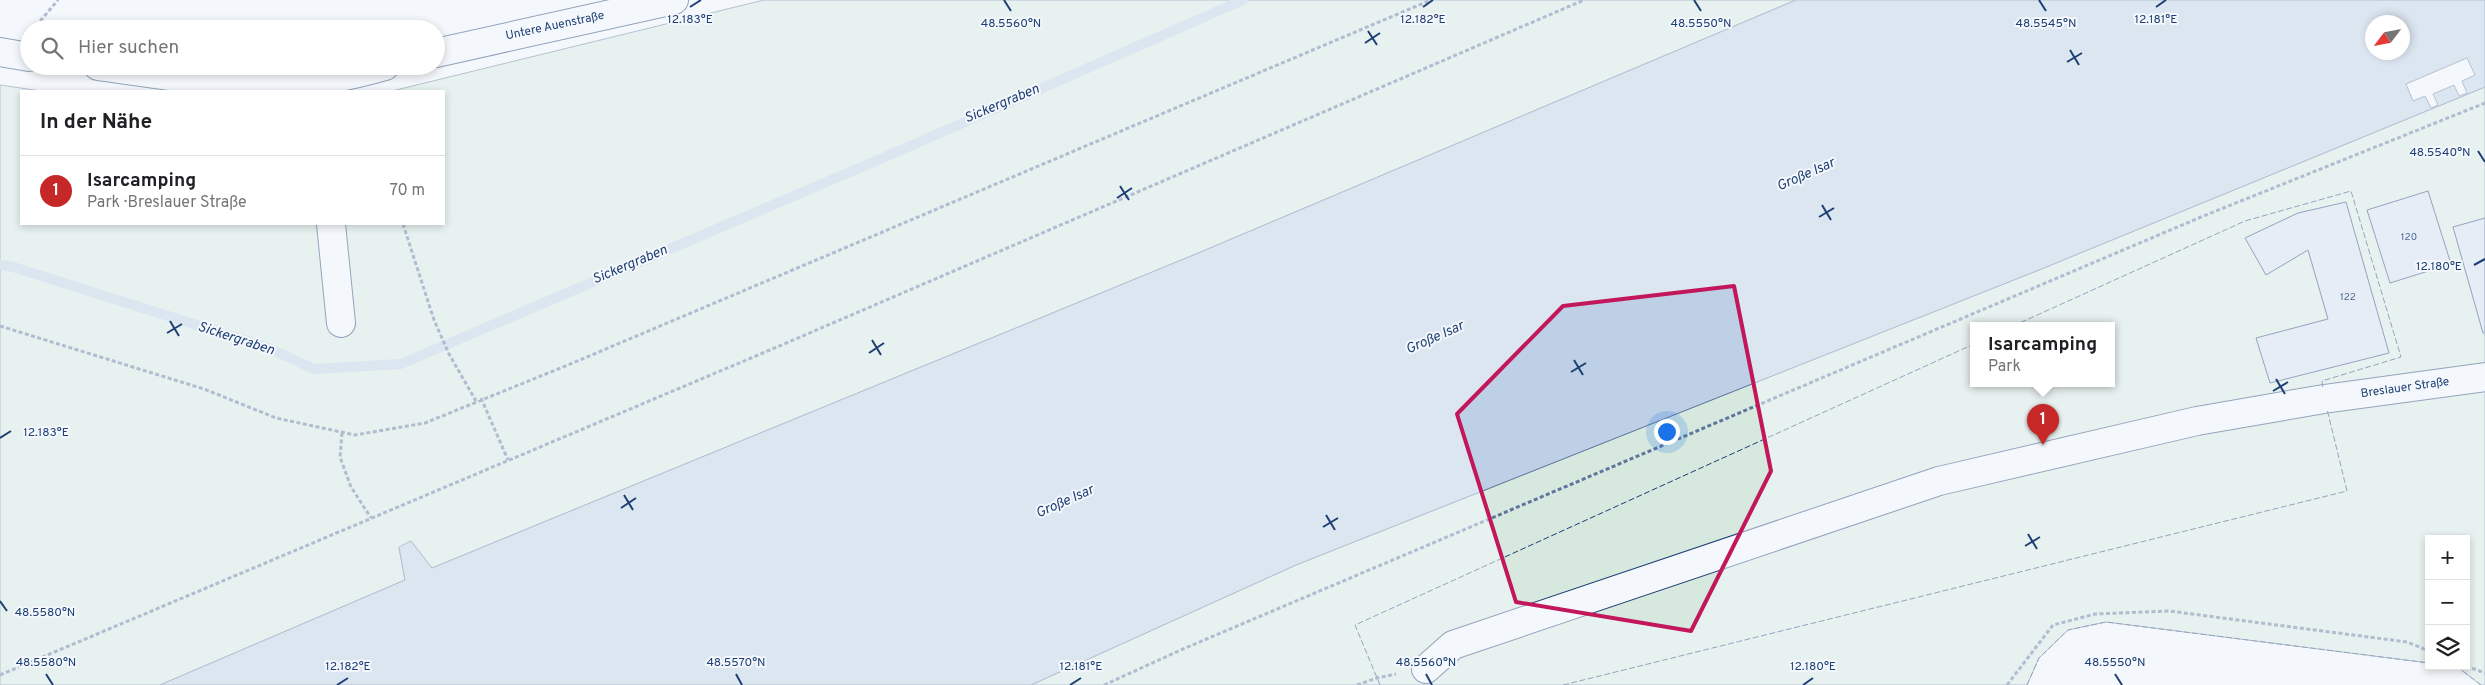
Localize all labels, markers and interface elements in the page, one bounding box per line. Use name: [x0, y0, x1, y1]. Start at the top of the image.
street label: Untere Auenstraße: [504, 8, 606, 44]
text: 12.183°E: [667, 12, 713, 28]
text: 12.182°E: [1400, 12, 1446, 28]
text: 12.181°E: [2135, 12, 2177, 28]
north arrow: [2365, 15, 2410, 60]
text: 48.5560°N: [981, 16, 1041, 32]
text: 48.5550°N: [1671, 16, 1731, 32]
text: 48.5545°N: [2016, 16, 2076, 32]
search box: [20, 20, 445, 75]
icon: search: [38, 34, 66, 62]
text: Hier suchen: [78, 36, 179, 60]
water label: Sickergraben: [962, 80, 1042, 127]
text: In der Nähe: [40, 109, 152, 136]
text: 48.5540°N: [2409, 145, 2471, 161]
water label: Große Isar: [1774, 154, 1839, 195]
text: Isarcamping: [87, 169, 196, 193]
text: 1: [53, 181, 59, 201]
text: 70 m: [390, 181, 425, 201]
text: Park · Breslauer Straße: [87, 193, 247, 213]
house number: 120: [2401, 231, 2417, 244]
water label: Sickergraben: [590, 241, 670, 288]
text: 12.180°E: [2416, 259, 2462, 275]
house number: 122: [2340, 291, 2356, 304]
water label: Große Isar: [1403, 317, 1468, 358]
water label: Sickergraben: [196, 319, 277, 359]
popup: [1970, 322, 2115, 387]
text: Isarcamping: [1988, 333, 2097, 357]
text: Park: [1988, 357, 2021, 377]
street label: Breslauer Straße: [2360, 374, 2450, 402]
pin: 1: [2027, 404, 2059, 445]
your location: [1654, 419, 1680, 445]
text: 12.183°E: [23, 425, 69, 441]
water label: Große Isar: [1033, 481, 1098, 522]
map controls: [2425, 535, 2470, 670]
button: +: [2425, 535, 2470, 580]
button: −: [2425, 580, 2470, 625]
text: 48.5580°N: [15, 605, 75, 621]
button: layers: [2425, 625, 2470, 670]
text: 48.5580°N: [16, 655, 76, 671]
text: 48.5570°N: [706, 655, 766, 671]
text: 48.5560°N: [1396, 655, 1456, 671]
text: 48.5550°N: [2085, 655, 2145, 671]
text: 12.182°E: [325, 659, 371, 675]
text: 12.181°E: [1060, 659, 1102, 675]
text: 12.180°E: [1790, 659, 1836, 675]

